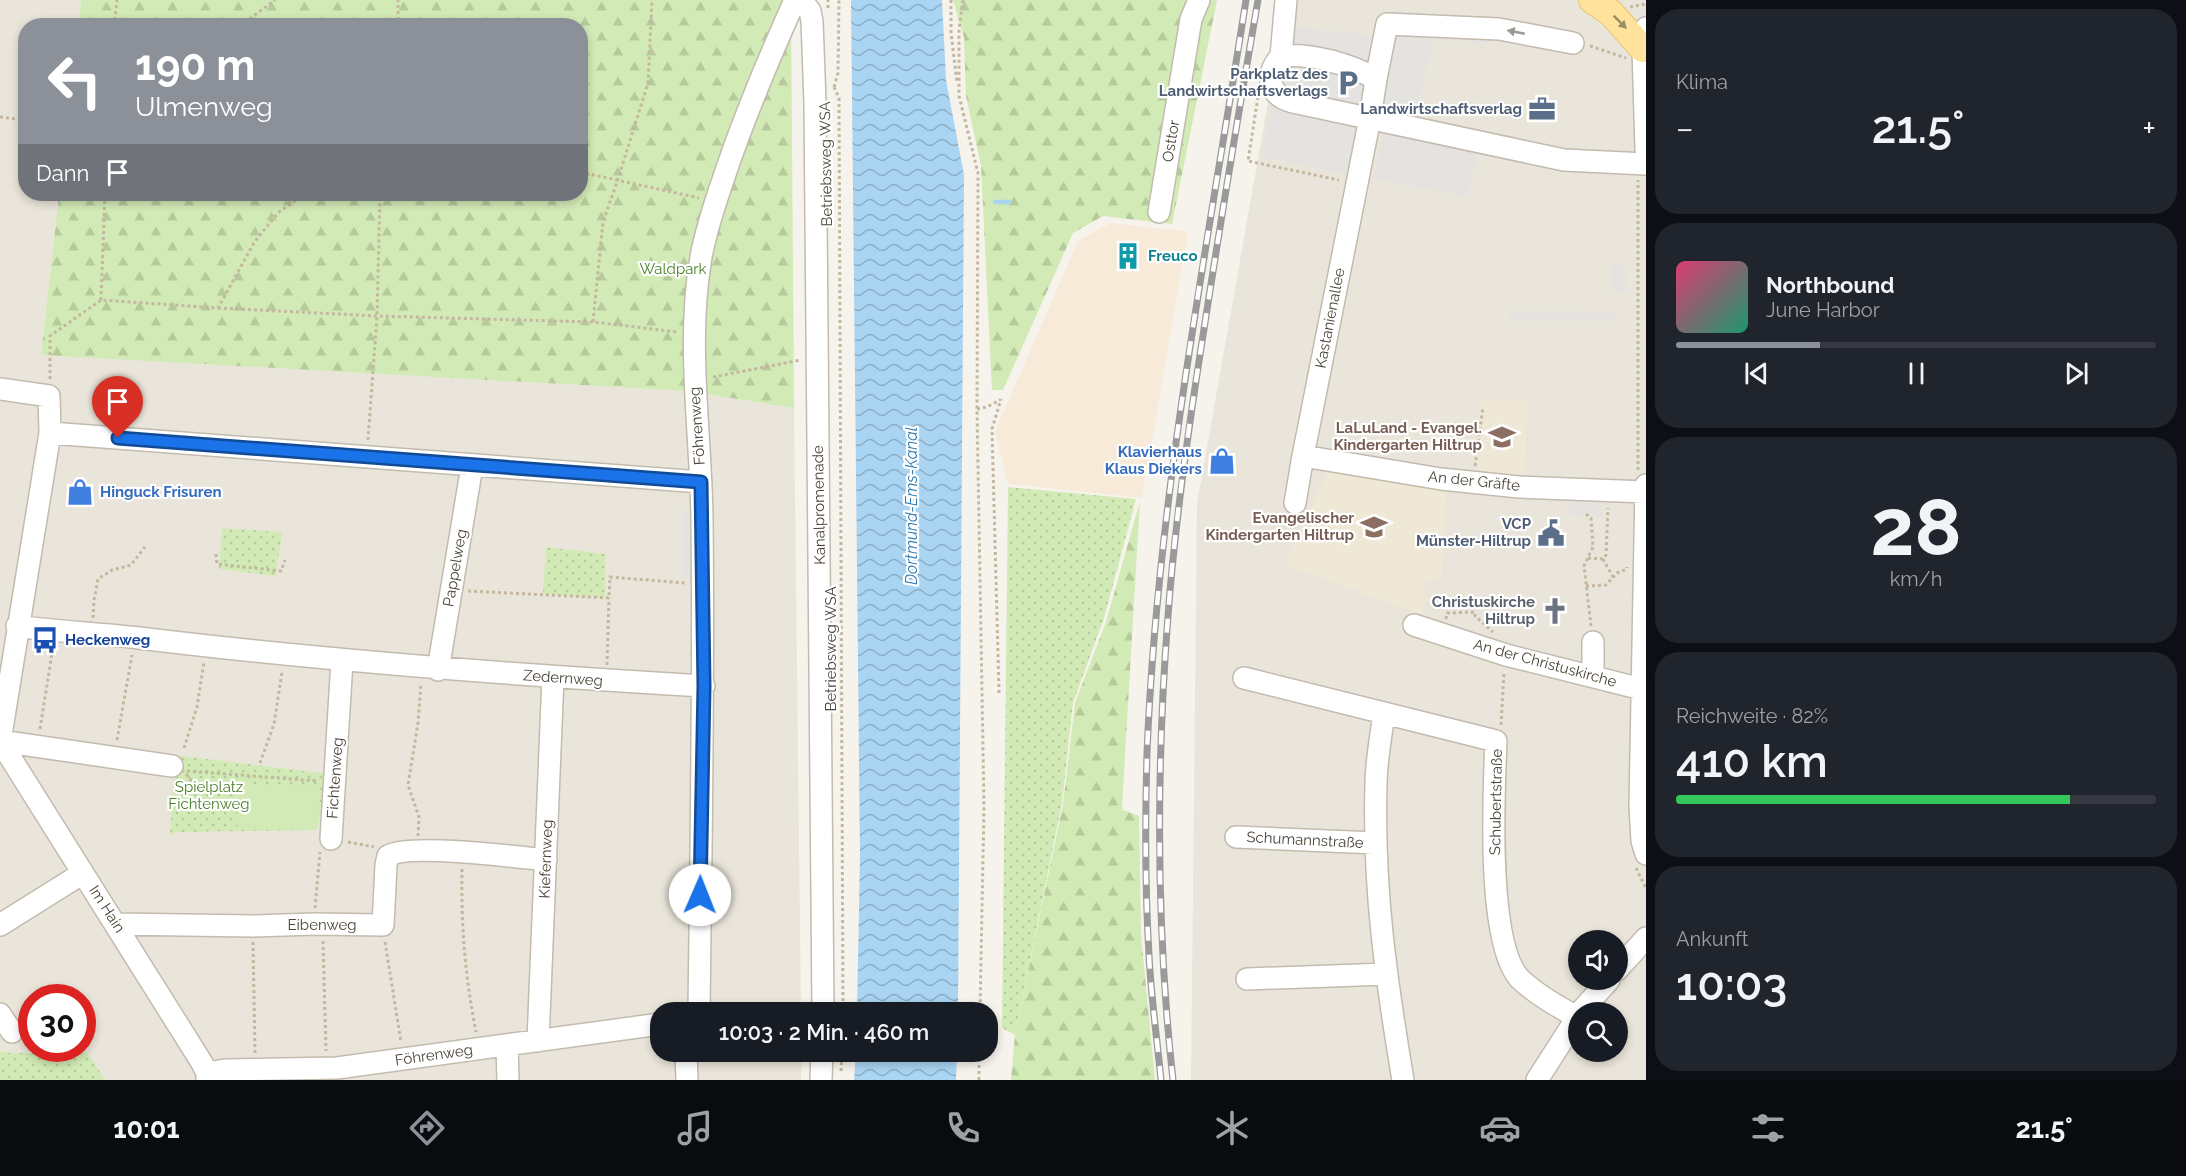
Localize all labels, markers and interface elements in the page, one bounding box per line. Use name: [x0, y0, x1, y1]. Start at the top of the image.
one-way arrow: [1613, 14, 1627, 28]
one-way arrow: [1506, 27, 1525, 36]
text: 190 m: [135, 41, 255, 90]
icon: left: [36, 42, 114, 120]
place label: Parkplatz des Landwirtschaftsverlags: [1159, 65, 1328, 100]
parking icon: Parkplatz des Landwirtschaftsverlags: [1333, 68, 1363, 98]
text: Klima: [1676, 70, 1728, 94]
text: Ulmenweg: [135, 91, 273, 122]
office icon: Landwirtschaftsverlag: [1527, 94, 1557, 124]
place label: Landwirtschaftsverlag: [1360, 100, 1522, 118]
street label: Betriebsweg WSA: [816, 101, 836, 227]
text: 21.5°: [1872, 101, 1964, 154]
text: −: [1676, 109, 1694, 148]
text: +: [2142, 109, 2156, 148]
street label: Osttor: [1159, 118, 1183, 163]
icon: arrive: [101, 156, 134, 189]
text: Dann: [36, 160, 89, 186]
building icon: Freuco: [1113, 241, 1143, 271]
place label: Freuco: [1148, 247, 1198, 265]
park label: Waldpark: [639, 260, 707, 278]
street label: Kastanienallee: [1311, 266, 1349, 370]
text: Northbound: [1766, 272, 1895, 298]
text: June Harbor: [1766, 298, 1880, 322]
icon: previous: [1740, 357, 1773, 390]
icon: pause: [1900, 357, 1933, 390]
icon: next: [2060, 357, 2093, 390]
pin: [92, 376, 143, 438]
icon: arrive: [101, 385, 134, 418]
street label: Föhrenweg: [685, 386, 709, 466]
place label: LaLuLand - Evangel. Kindergarten Hiltrup: [1333, 419, 1482, 454]
school or university icon: LaLuLand - Evangel. Kindergarten Hiltrup: [1487, 422, 1517, 452]
water label: Dortmund-Ems-Kanal: [902, 427, 921, 585]
place label: Klavierhaus Klaus Diekers: [1105, 443, 1202, 478]
street label: Kanalpromenade: [809, 445, 829, 565]
shop icon: Klavierhaus Klaus Diekers: [1207, 446, 1237, 476]
street label: An der Gräfte: [1427, 467, 1521, 495]
shop icon: Hinguck Frisuren: [65, 477, 95, 507]
text: 28: [1870, 482, 1962, 573]
place label: Hinguck Frisuren: [100, 483, 222, 501]
place label: Evangelischer Kindergarten Hiltrup: [1205, 509, 1354, 544]
school or university icon: Evangelischer Kindergarten Hiltrup: [1359, 512, 1389, 542]
place label: VCP Münster-Hiltrup: [1416, 515, 1532, 550]
public building icon: VCP Münster-Hiltrup: [1536, 518, 1566, 548]
street label: Pappelweg: [439, 528, 471, 608]
text: km/h: [1890, 567, 1942, 591]
street label: Betriebsweg WSA: [822, 586, 840, 712]
place label: Christuskirche Hiltrup: [1432, 593, 1535, 628]
church icon: Christuskirche Hiltrup: [1540, 596, 1570, 626]
bus stop icon: Heckenweg: [30, 625, 60, 655]
place label: Heckenweg: [65, 631, 150, 649]
street label: An der Christuskirche: [1471, 635, 1619, 691]
street label: Zedernweg: [522, 666, 604, 690]
text: Reichweite · 82%: [1676, 704, 1828, 728]
text: 410 km: [1676, 735, 1828, 788]
street label: Fichtenweg: [323, 737, 347, 819]
street label: Schubertstraße: [1486, 749, 1506, 855]
park label: Spielplatz Fichtenweg: [168, 778, 250, 813]
street label: Kiefernweg: [536, 819, 556, 899]
street label: Schumannstraße: [1246, 828, 1364, 852]
position arrow: [668, 863, 732, 927]
street label: Im Hain: [85, 882, 129, 936]
street label: Eibenweg: [287, 916, 357, 934]
text: Ankunft: [1676, 927, 1749, 951]
map controls: [1568, 930, 1628, 1062]
button: sound: [1568, 930, 1628, 990]
text: 10:03: [1676, 958, 1787, 1011]
speed limit sign: 30: [18, 984, 96, 1062]
button: search: [1568, 1002, 1628, 1062]
text: 10:03 · 2 Min. · 460 m: [719, 1019, 929, 1045]
street label: Föhrenweg: [394, 1041, 474, 1069]
icon: directions: [406, 1107, 448, 1149]
icon: music: [674, 1107, 716, 1149]
icon: phone: [942, 1107, 984, 1149]
icon: climate: [1211, 1107, 1253, 1149]
icon: car: [1479, 1107, 1521, 1149]
icon: filters: [1747, 1107, 1789, 1149]
text: 10:01: [113, 1113, 180, 1144]
text: 21.5°: [2016, 1113, 2073, 1144]

